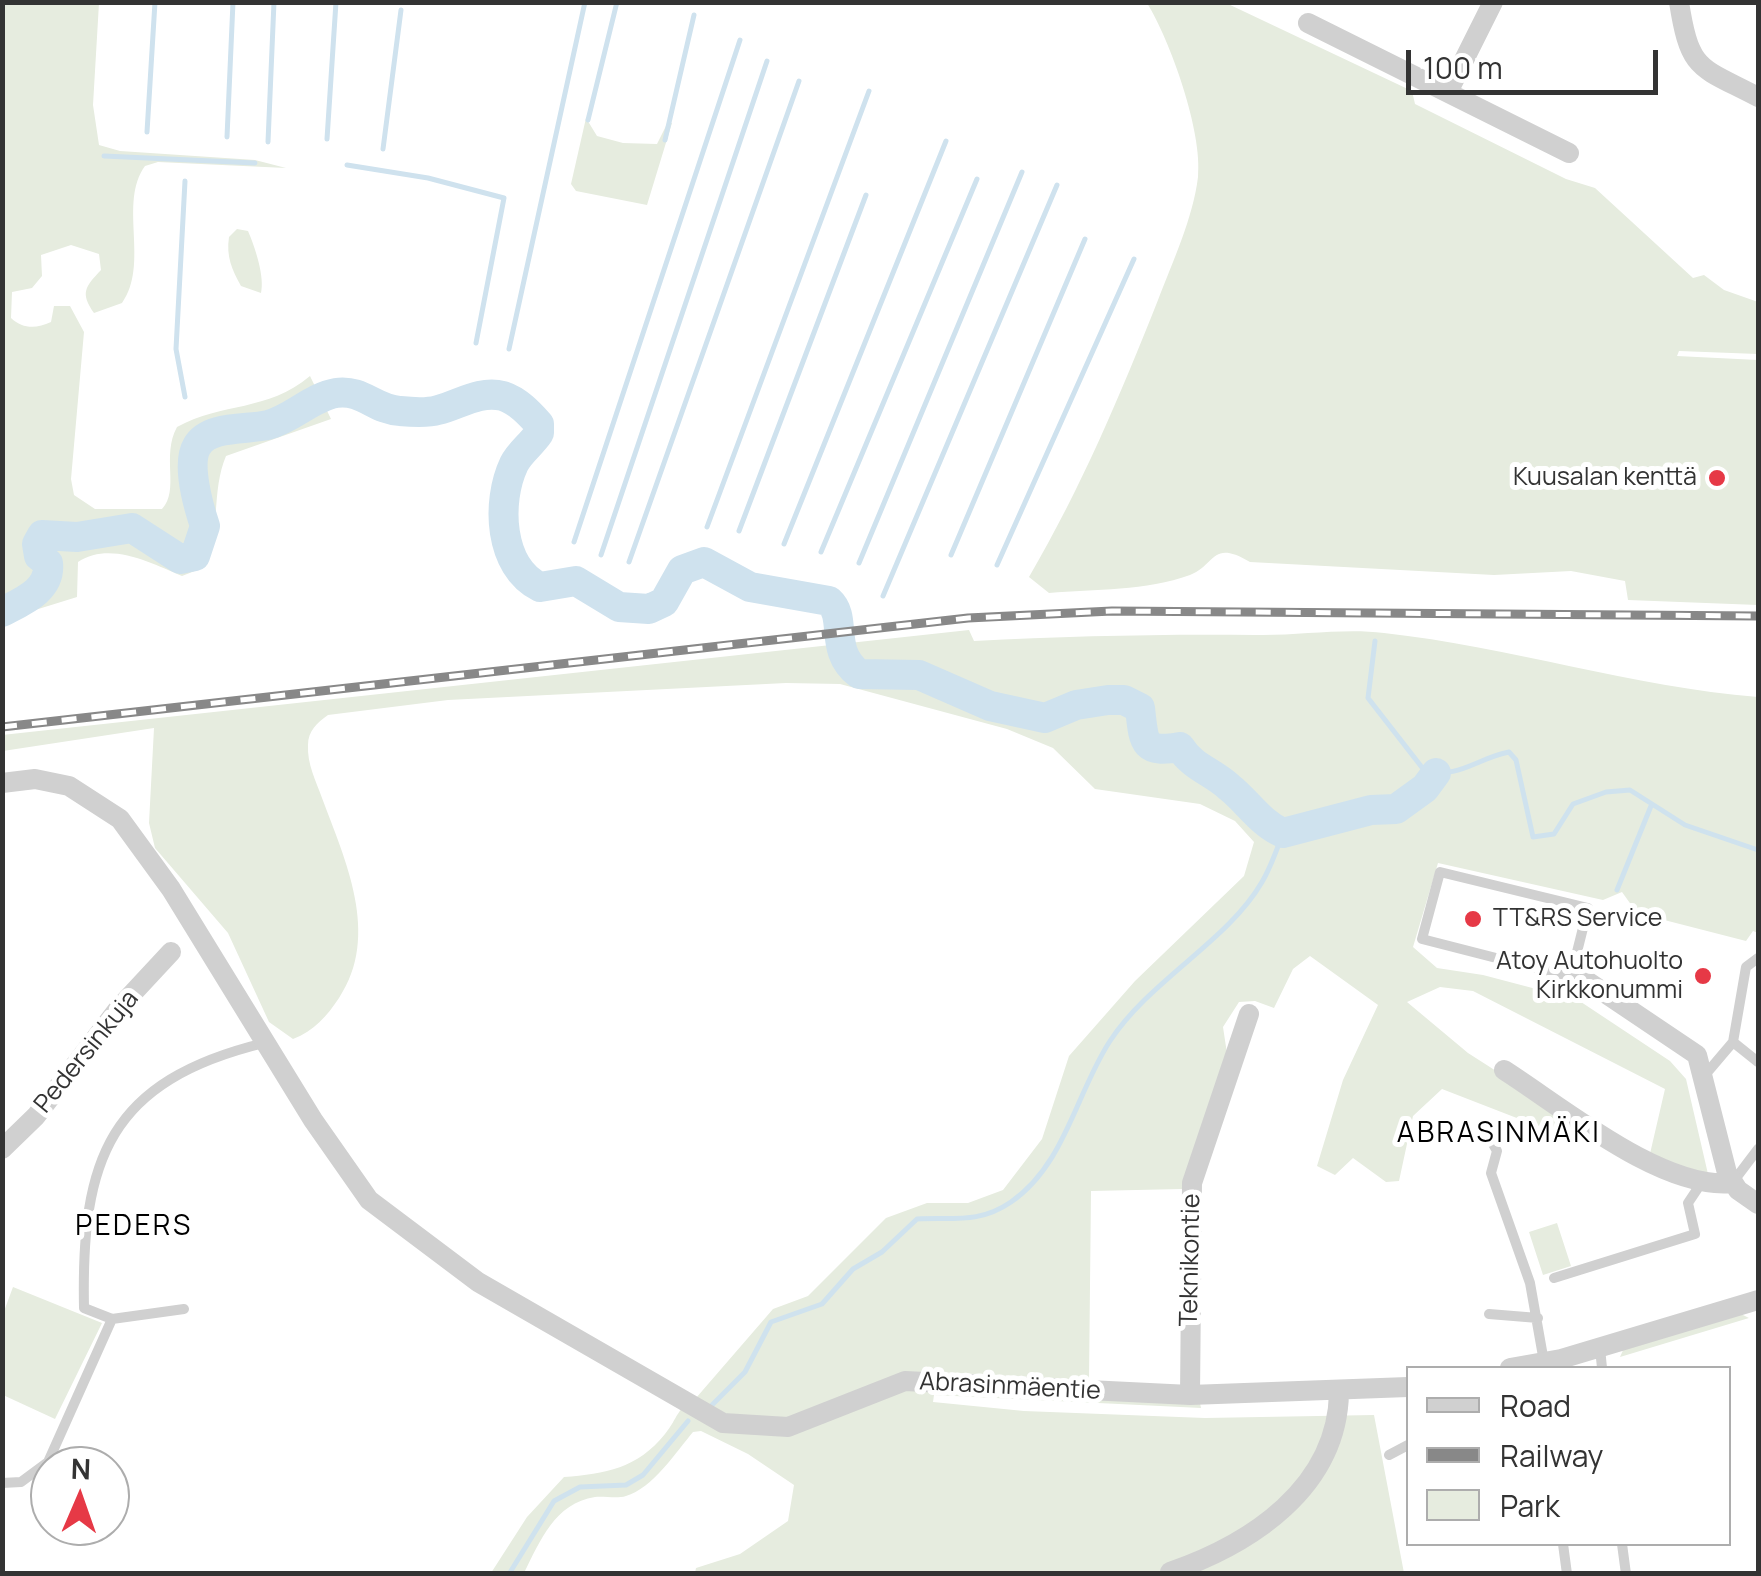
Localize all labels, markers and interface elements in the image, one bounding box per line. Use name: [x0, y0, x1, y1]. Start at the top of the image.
scale bar: [1411, 30, 1664, 92]
text: 100 m: [1423, 47, 1503, 88]
place label: Kuusalan kenttä: [1513, 463, 1697, 493]
marker: Kuusalan kenttä: [1706, 467, 1728, 489]
place label: TT&RS Service: [1493, 904, 1662, 934]
marker: TT&RS Service: [1462, 908, 1484, 930]
place label: Atoy Autohuolto Kirkkonummi: [1496, 947, 1683, 1006]
marker: Atoy Autohuolto Kirkkonummi: [1692, 965, 1714, 987]
street label: Pedersinkuja: [29, 985, 145, 1119]
district label: ABRASINMÄKI: [1397, 1117, 1601, 1151]
street label: Teknikontie: [1175, 1193, 1207, 1327]
district label: PEDERS: [75, 1210, 193, 1244]
legend: [1406, 1366, 1731, 1546]
street label: Abrasinmäentie: [919, 1367, 1101, 1407]
text: Road: [1500, 1385, 1571, 1426]
text: Railway: [1500, 1435, 1603, 1476]
north arrow: [30, 1446, 130, 1546]
text: N: [70, 1449, 92, 1487]
text: Park: [1500, 1485, 1560, 1526]

